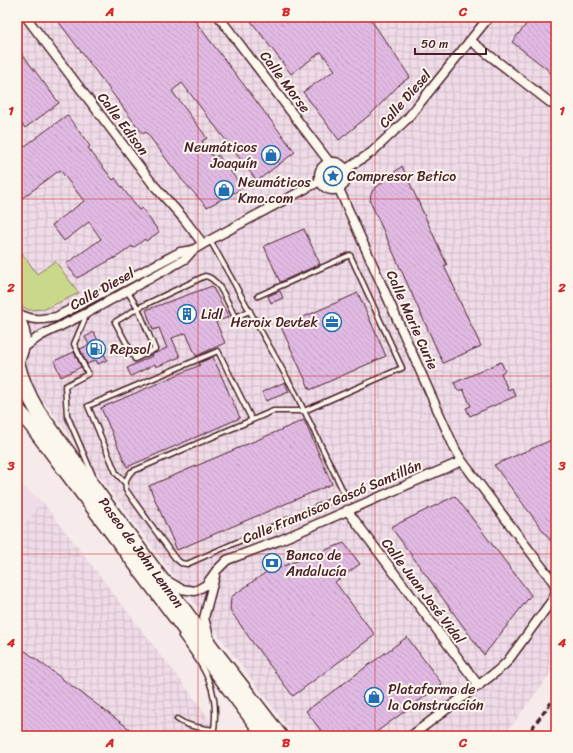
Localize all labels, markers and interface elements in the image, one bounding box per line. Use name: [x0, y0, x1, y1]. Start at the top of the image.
text: A: [105, 0, 114, 23]
text: B: [282, 0, 291, 23]
text: C: [458, 0, 468, 23]
scale bar: [415, 30, 486, 56]
text: 50 m: [421, 33, 448, 55]
street label: Calle Morse: [253, 45, 317, 119]
street label: Calle Diesel: [372, 63, 438, 134]
street label: Calle Edison: [91, 87, 156, 162]
text: 1: [8, 99, 14, 122]
text: 1: [559, 99, 565, 122]
place label: Neumáticos Joaquín: [184, 135, 258, 176]
shop icon: Neumáticos Joaquín: [260, 144, 282, 166]
place label: Compresor Betico: [347, 164, 456, 189]
place icon: Compresor Betico: [322, 165, 344, 187]
place label: Neumáticos Kmo.com: [238, 170, 311, 211]
shop icon: Neumáticos Kmo.com: [213, 179, 235, 201]
street label: Calle Diesel: [65, 260, 140, 317]
street label: Calle Marie Curie: [379, 266, 445, 374]
text: 2: [6, 276, 15, 299]
text: 2: [557, 276, 566, 299]
place label: Lidl: [201, 302, 224, 327]
building icon: Lidl: [176, 303, 198, 325]
place label: Heroix Devtek: [231, 310, 319, 335]
office icon: Heroix Devtek: [321, 311, 343, 333]
place label: Repsol: [110, 337, 152, 362]
fuel station icon: Repsol: [85, 338, 107, 360]
street label: Calle Francisco Gascó Santillán: [238, 453, 426, 551]
text: 3: [6, 454, 15, 477]
text: 3: [557, 454, 566, 477]
street label: Paseo de John Lennon: [92, 491, 191, 614]
street label: Calle Juan José Vidal: [375, 533, 472, 650]
place label: Banco de Andalucía: [285, 543, 347, 584]
bank icon: Banco de Andalucía: [261, 552, 283, 574]
text: 4: [6, 631, 16, 654]
text: 4: [557, 631, 567, 654]
place label: Plataforma de la Construcción: [388, 677, 484, 718]
shop icon: Plataforma de la Construcción: [363, 686, 385, 708]
text: A: [105, 731, 114, 753]
text: B: [282, 731, 291, 753]
text: C: [458, 731, 468, 753]

